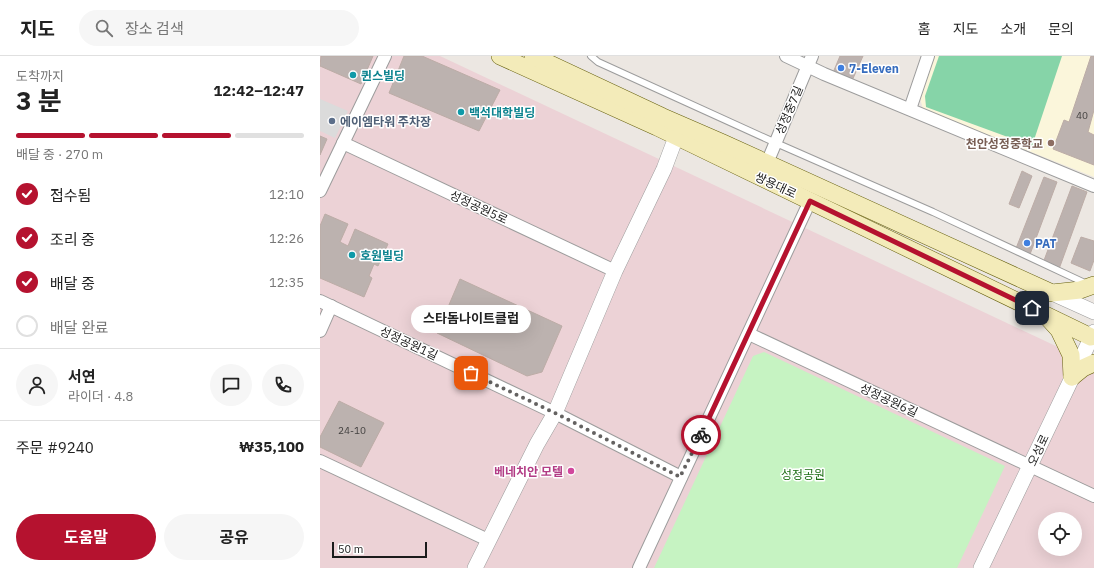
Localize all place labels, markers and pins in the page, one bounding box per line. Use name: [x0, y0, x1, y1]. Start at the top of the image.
place label: 7-Eleven: [849, 61, 899, 76]
marker: 7-Eleven: [836, 63, 846, 73]
place label: 퀸스빌딩: [361, 68, 405, 83]
marker: 퀸스빌딩: [348, 70, 358, 80]
place label: 백석대학빌딩: [469, 105, 535, 120]
marker: 백석대학빌딩: [456, 107, 466, 117]
place label: 에이엠타워 주차장: [340, 114, 431, 129]
marker: 에이엠타워 주차장: [327, 116, 337, 126]
place label: 천안성정중학교: [966, 136, 1043, 151]
marker: 천안성정중학교: [1046, 138, 1056, 148]
place label: PAT: [1035, 236, 1056, 251]
marker: PAT: [1022, 238, 1032, 248]
place label: 호원빌딩: [360, 248, 404, 263]
marker: 호원빌딩: [347, 250, 357, 260]
pin: [1015, 291, 1049, 325]
callout: 스타돔나이트클럽: [411, 305, 531, 333]
pin: [454, 356, 488, 390]
place label: 베네치안 모텔: [494, 464, 563, 479]
marker: 베네치안 모텔: [566, 466, 576, 476]

